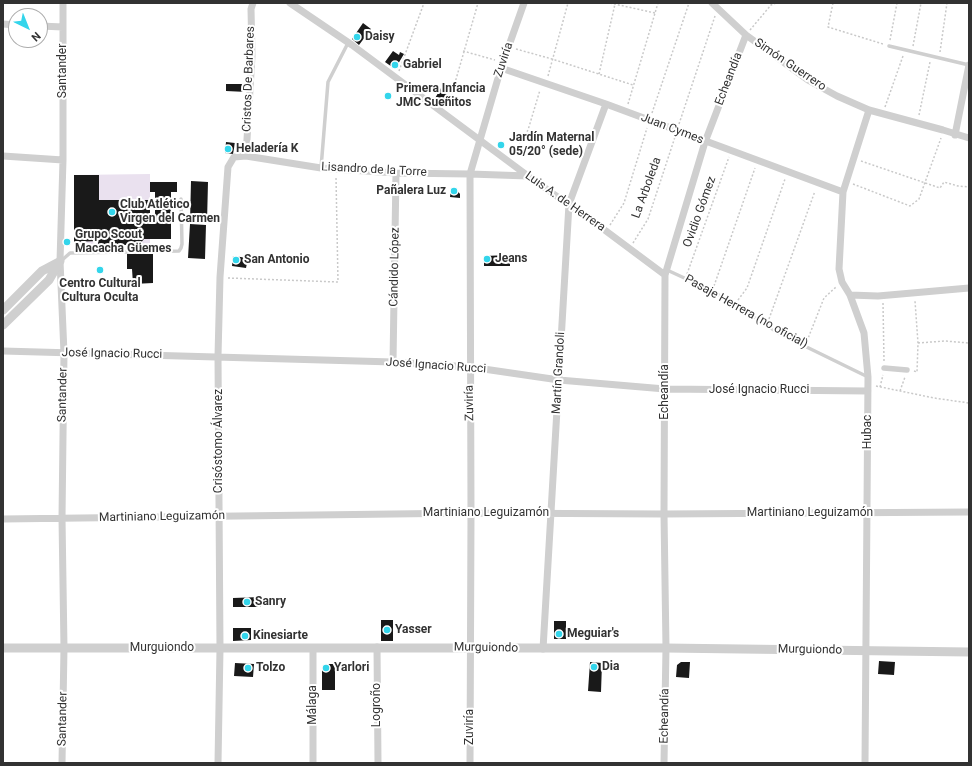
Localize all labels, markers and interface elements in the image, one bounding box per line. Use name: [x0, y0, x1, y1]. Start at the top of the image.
north arrow: [8, 8, 48, 48]
street label: Cristos De Barbares: [240, 26, 258, 132]
text: N: [29, 29, 43, 44]
place label: Daisy: [365, 30, 395, 44]
marker: Daisy: [352, 32, 362, 42]
street label: Simón Guerrero: [751, 36, 829, 94]
street label: Zuviría: [492, 41, 516, 79]
street label: Santander: [56, 44, 70, 98]
street label: Echeandía: [712, 51, 746, 107]
place label: Gabriel: [403, 58, 442, 72]
marker: Gabriel: [390, 60, 400, 70]
place label: Primera Infancia JMC Sueñitos: [396, 82, 485, 110]
marker: Primera Infancia JMC Sueñitos: [383, 91, 393, 101]
street label: Juan Cymes: [639, 110, 705, 148]
place label: Jardín Maternal 05/20° (sede): [509, 131, 594, 159]
marker: Jardín Maternal 05/20° (sede): [496, 140, 506, 150]
place label: Heladería K: [236, 142, 298, 156]
marker: Heladería K: [223, 144, 233, 154]
street label: La Arboleda: [629, 155, 665, 221]
street label: Lisandro de la Torre: [321, 160, 427, 180]
street label: Luis A. de Herrera: [522, 169, 608, 235]
street label: Ovidio Gómez: [681, 175, 719, 249]
place label: Pañalera Luz: [376, 184, 446, 198]
marker: Pañalera Luz: [449, 186, 459, 196]
place label: Club Atlético Virgen del Carmen: [120, 198, 220, 226]
marker: Club Atlético Virgen del Carmen: [107, 207, 117, 217]
street label: Cándido López: [387, 227, 403, 307]
place label: Grupo Scout Macacha Güemes: [75, 228, 171, 256]
marker: Grupo Scout Macacha Güemes: [62, 237, 72, 247]
place label: Jeans: [495, 252, 527, 266]
place label: San Antonio: [244, 253, 309, 267]
marker: Jeans: [482, 254, 492, 264]
marker: San Antonio: [231, 255, 241, 265]
marker: Centro Cultural Cultura Oculta: [95, 265, 105, 275]
street label: Pasaje Herrera (no oficial): [682, 272, 810, 352]
place label: Centro Cultural Cultura Oculta: [59, 277, 141, 305]
street label: Martín Grandoli: [550, 331, 568, 415]
street label: José Ignacio Rucci: [62, 346, 162, 362]
street label: José Ignacio Rucci: [385, 355, 487, 377]
street label: Echeandía: [658, 364, 672, 420]
street label: Santander: [55, 368, 71, 422]
street label: José Ignacio Rucci: [709, 383, 809, 397]
street label: Zuviría: [462, 385, 478, 421]
street label: Crisóstomo Álvarez: [212, 389, 226, 493]
street label: Hubac: [861, 415, 875, 449]
street label: Martiniano Leguizamón: [423, 506, 549, 520]
street label: Martiniano Leguizamón: [747, 506, 873, 520]
street label: Martiniano Leguizamón: [99, 509, 225, 525]
place label: Sanry: [255, 595, 286, 609]
marker: Sanry: [242, 597, 252, 607]
place label: Yasser: [395, 623, 432, 637]
marker: Yasser: [382, 625, 392, 635]
place label: Meguiar's: [567, 627, 619, 641]
place label: Kinesiarte: [253, 629, 308, 643]
marker: Meguiar's: [554, 629, 564, 639]
marker: Kinesiarte: [240, 631, 250, 641]
street label: Murguiondo: [454, 640, 518, 656]
street label: Murguiondo: [130, 641, 194, 655]
street label: Murguiondo: [778, 642, 842, 658]
place label: Dia: [602, 660, 619, 674]
place label: Tolzo: [256, 661, 285, 675]
place label: Yarlori: [334, 661, 369, 675]
marker: Dia: [589, 662, 599, 672]
marker: Tolzo: [243, 663, 253, 673]
marker: Yarlori: [321, 663, 331, 673]
street label: Logroño: [370, 683, 384, 727]
street label: Málaga: [306, 685, 320, 725]
street label: Echeandía: [657, 688, 673, 744]
street label: Santander: [55, 692, 71, 746]
street label: Zuviría: [463, 709, 477, 745]

